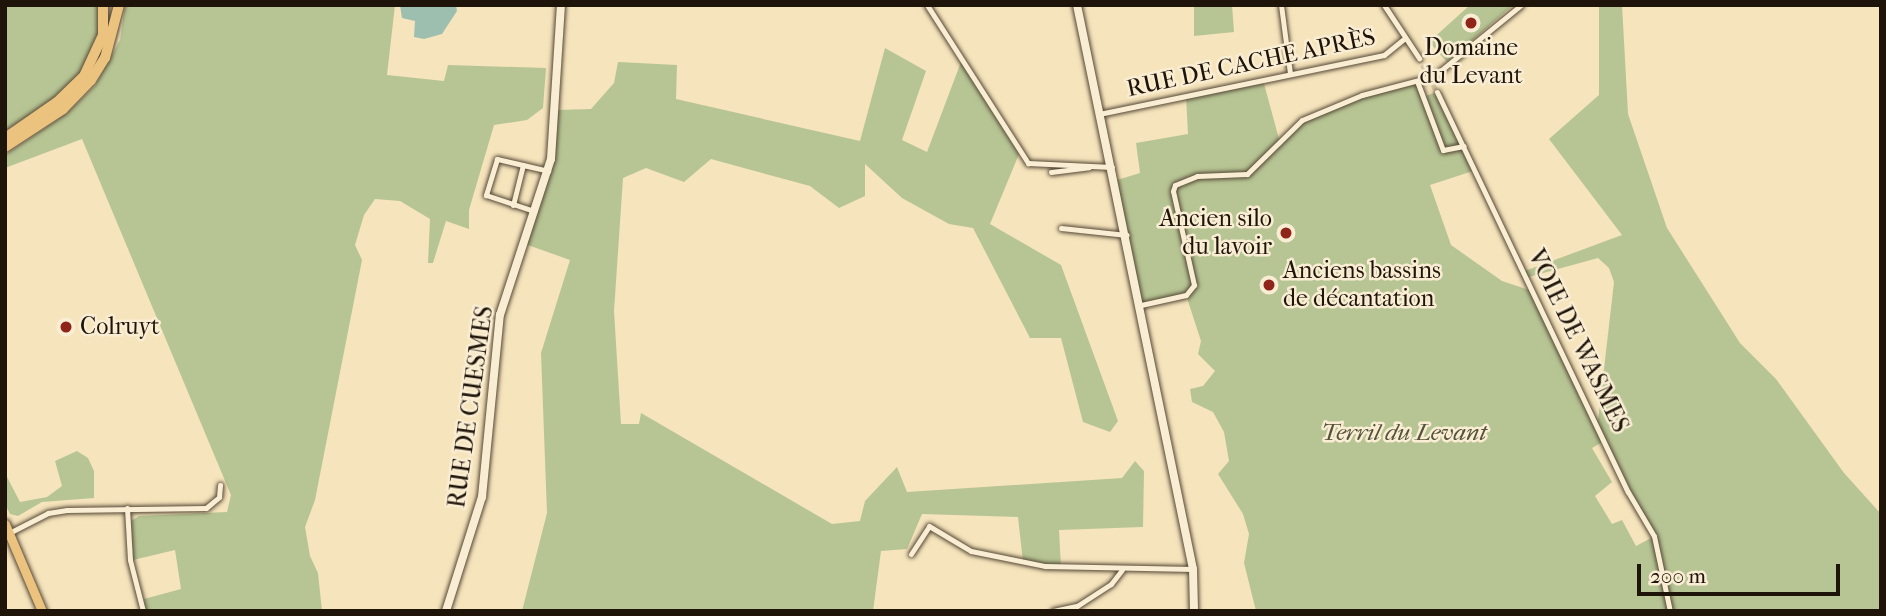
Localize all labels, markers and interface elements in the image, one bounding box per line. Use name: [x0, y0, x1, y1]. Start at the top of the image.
marker: Domaine du Levant: [1463, 15, 1479, 31]
street label: RUE DE CACHE APRÈS: [1124, 23, 1378, 103]
place label: Domaine du Levant: [1419, 34, 1523, 90]
place label: Ancien silo du lavoir: [1160, 205, 1272, 261]
marker: Ancien silo du lavoir: [1278, 225, 1294, 241]
street label: VOIE DE WASMES: [1521, 245, 1635, 437]
place label: Anciens bassins de décantation: [1283, 257, 1441, 313]
marker: Anciens bassins de décantation: [1261, 277, 1277, 293]
street label: RUE DE CUESMES: [443, 304, 499, 510]
place label: Colruyt: [80, 313, 160, 341]
marker: Colruyt: [58, 319, 74, 335]
park label: Terril du Levant: [1321, 419, 1487, 447]
scale bar: [1641, 550, 1844, 594]
text: 200 m: [1650, 564, 1706, 588]

